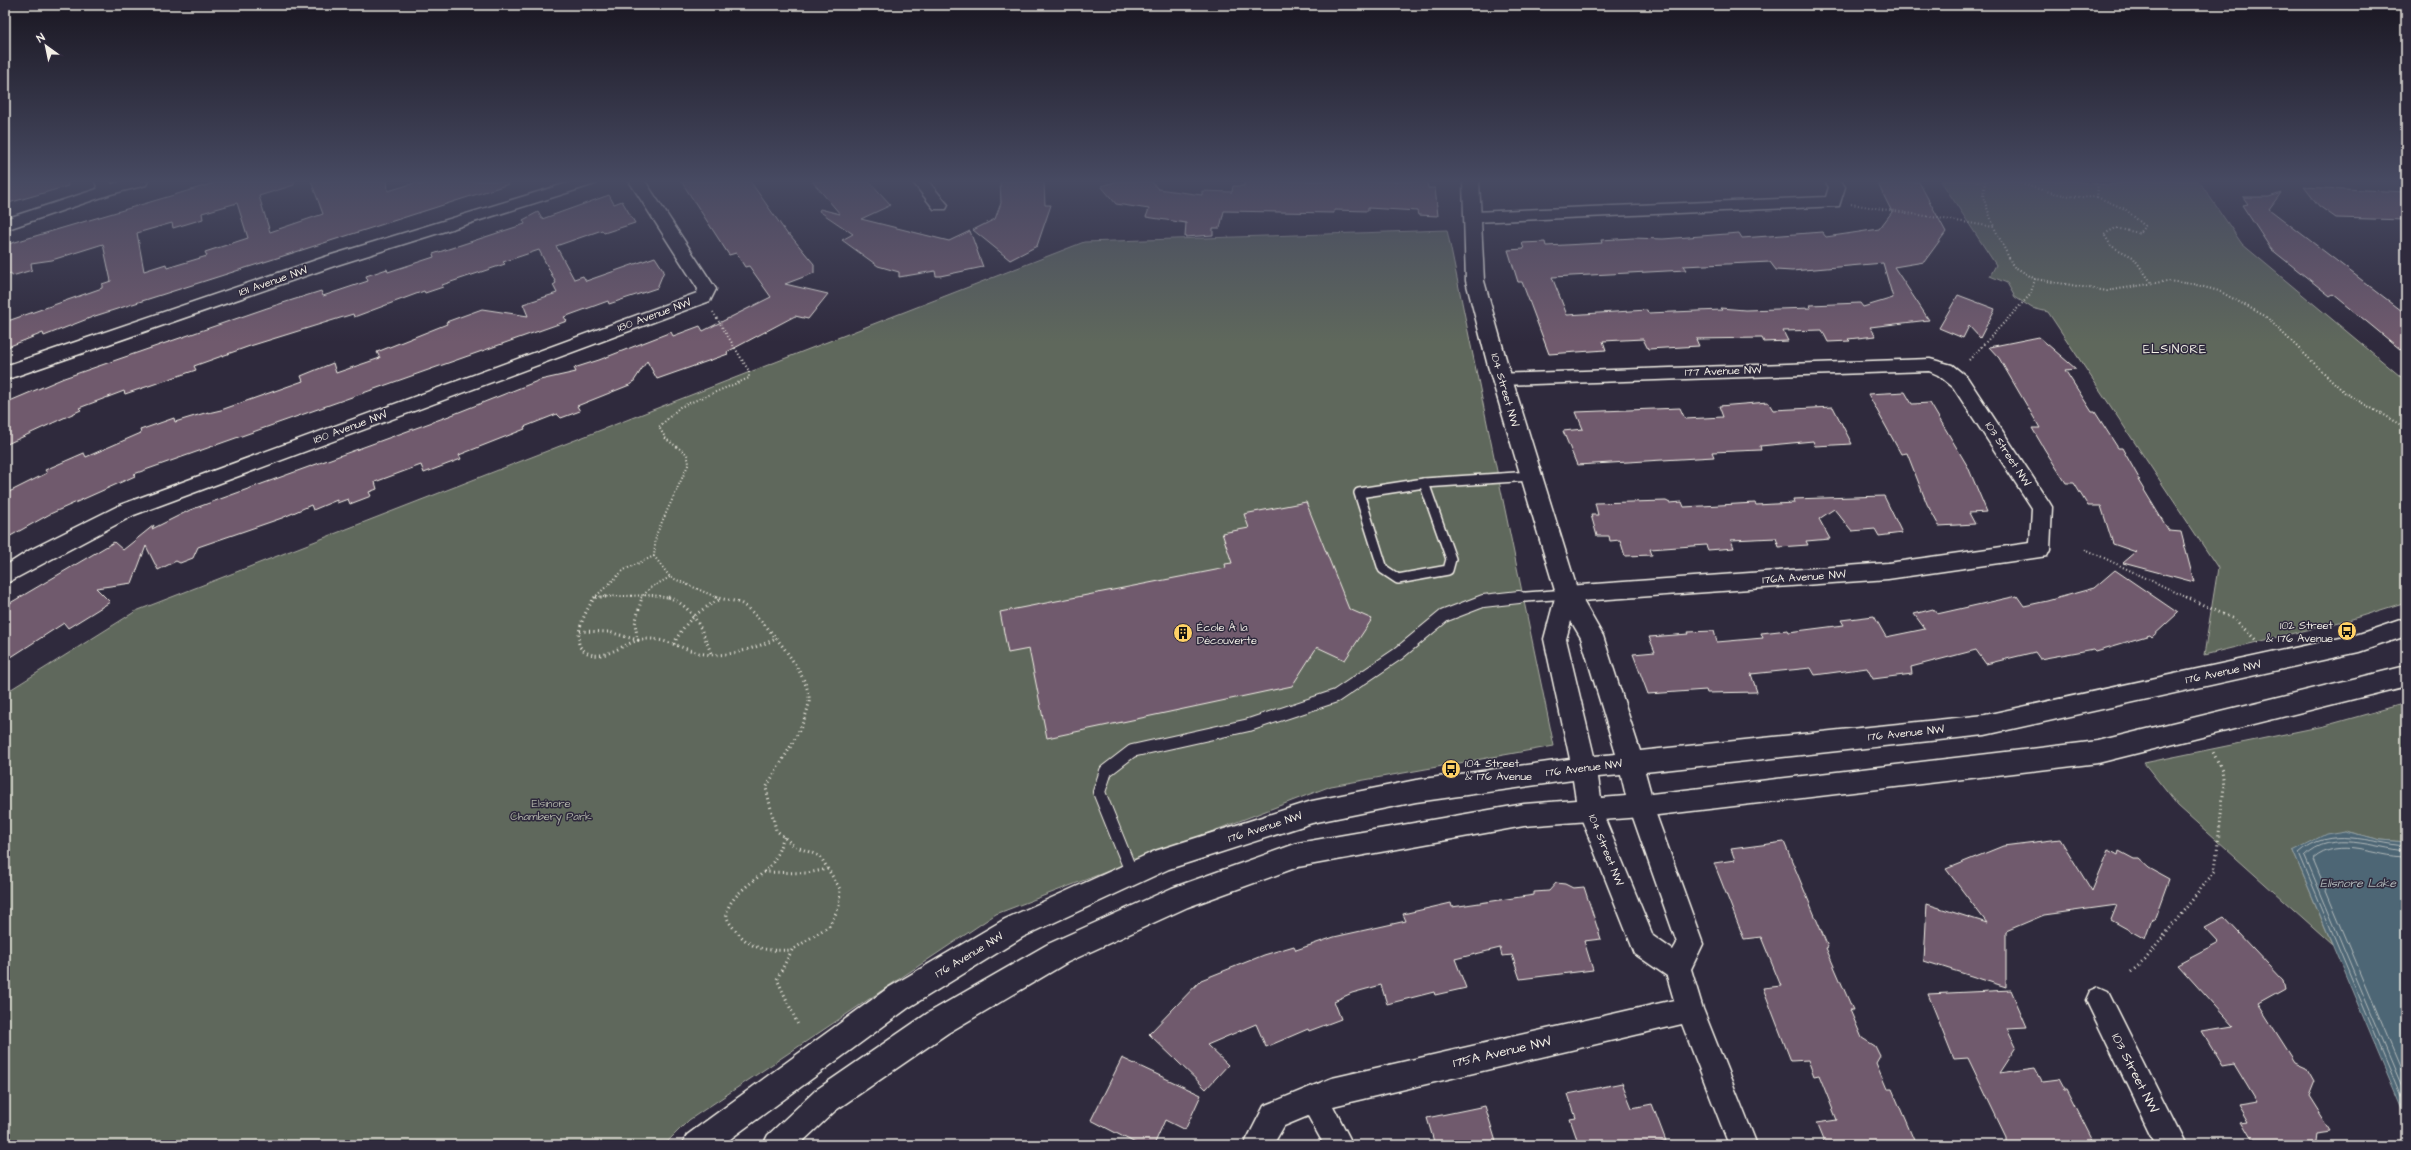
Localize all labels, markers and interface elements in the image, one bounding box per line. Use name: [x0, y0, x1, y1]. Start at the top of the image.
north arrow: [26, 26, 66, 66]
text: N: [34, 30, 48, 46]
street label: 181 Avenue NW: [237, 262, 310, 300]
street label: 180 Avenue NW: [615, 295, 693, 335]
district label: ELSINORE: [2143, 341, 2207, 358]
street label: 104 Street NW: [1487, 351, 1523, 429]
street label: 177 Avenue NW: [1684, 362, 1762, 380]
street label: 180 Avenue NW: [311, 407, 389, 447]
street label: 103 Street NW: [1982, 419, 2035, 490]
street label: 176A Avenue NW: [1762, 567, 1847, 587]
place label: 102 Street & 176 Avenue: [2266, 618, 2334, 646]
place label: École À la Découverte: [1197, 620, 1257, 648]
bus stop icon: 102 Street & 176 Avenue: [2336, 620, 2358, 642]
building icon: École À la Découverte: [1172, 622, 1194, 644]
street label: 176 Avenue NW: [2184, 657, 2263, 687]
street label: 176 Avenue NW: [1867, 721, 1946, 744]
place label: 104 Street & 176 Avenue: [1465, 756, 1532, 784]
street label: 176 Avenue NW: [1545, 756, 1624, 780]
bus stop icon: 104 Street & 176 Avenue: [1440, 758, 1462, 780]
park label: Elsinore Chambery Park: [510, 796, 592, 825]
street label: 176 Avenue NW: [1226, 808, 1304, 846]
street label: 104 Street NW: [1585, 812, 1627, 889]
water label: Elisnore Lake: [2320, 875, 2396, 892]
street label: 176 Avenue NW: [932, 928, 1006, 981]
street label: 103 Street NW: [2107, 1030, 2163, 1117]
street label: 175A Avenue NW: [1451, 1032, 1554, 1072]

